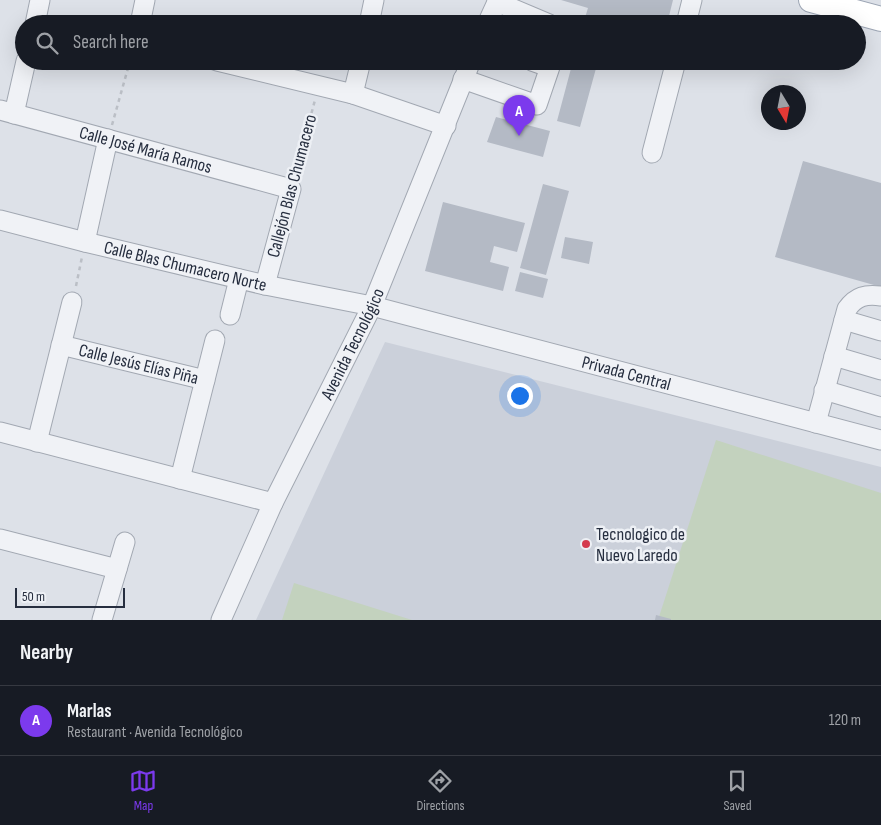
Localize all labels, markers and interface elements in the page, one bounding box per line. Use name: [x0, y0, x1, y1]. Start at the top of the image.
search box: [15, 15, 866, 70]
icon: search: [33, 29, 61, 57]
text: Search here: [73, 31, 149, 54]
north arrow: [761, 85, 806, 130]
pin: A: [503, 95, 535, 136]
street label: Callejón Blas Chumacero: [263, 112, 321, 260]
street label: Calle José María Ramos: [77, 122, 214, 178]
street label: Calle Blas Chumacero Norte: [102, 236, 269, 296]
street label: Avenida Tecnológico: [316, 285, 389, 404]
street label: Calle Jesús Elías Piña: [77, 339, 201, 389]
street label: Privada Central: [580, 351, 673, 395]
your location: [507, 383, 533, 409]
place label: Tecnologico de Nuevo Laredo: [596, 524, 685, 566]
marker: Tecnologico de Nuevo Laredo: [580, 538, 592, 550]
scale bar: [15, 585, 125, 608]
text: 50 m: [22, 588, 45, 605]
text: Nearby: [20, 640, 73, 665]
text: Marlas: [67, 700, 112, 723]
text: A: [32, 711, 40, 730]
text: 120 m: [829, 711, 861, 730]
text: Restaurant · Avenida Tecnológico: [67, 723, 243, 742]
tab: Map: [129, 767, 157, 814]
tab: Directions: [416, 767, 465, 814]
tab: Saved: [723, 767, 752, 814]

